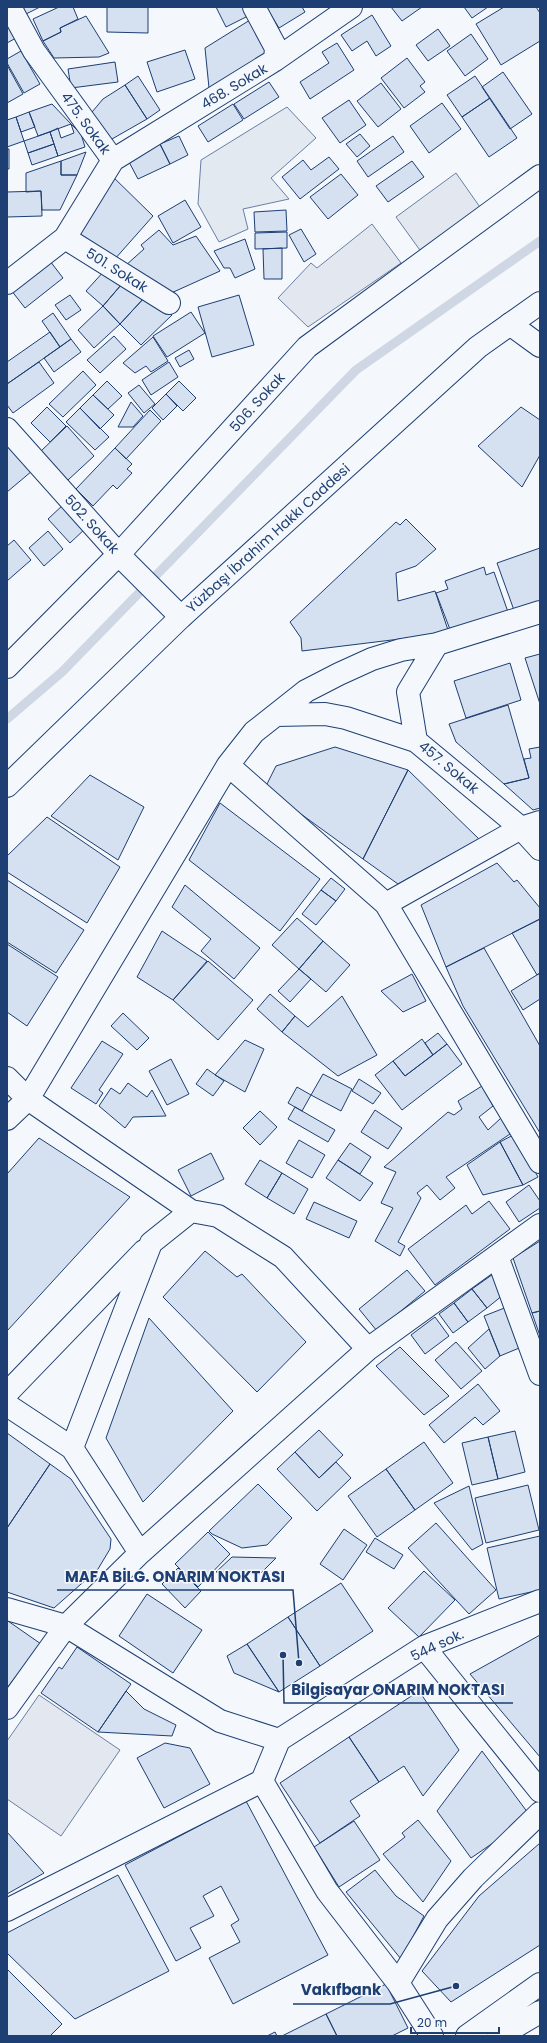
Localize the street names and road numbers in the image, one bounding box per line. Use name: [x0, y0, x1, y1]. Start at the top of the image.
street label: 468. Sokak: [197, 58, 272, 114]
street label: 475. Sokak: [56, 88, 116, 159]
street label: 501. Sokak: [82, 243, 153, 297]
street label: 506. Sokak: [225, 367, 290, 436]
street label: Yüzbaşı İbrahim Hakkı Caddesi: [182, 459, 354, 617]
street label: 502. Sokak: [60, 490, 125, 559]
street label: 457. Sokak: [415, 736, 484, 799]
street label: 544 sok.: [407, 1624, 467, 1666]

